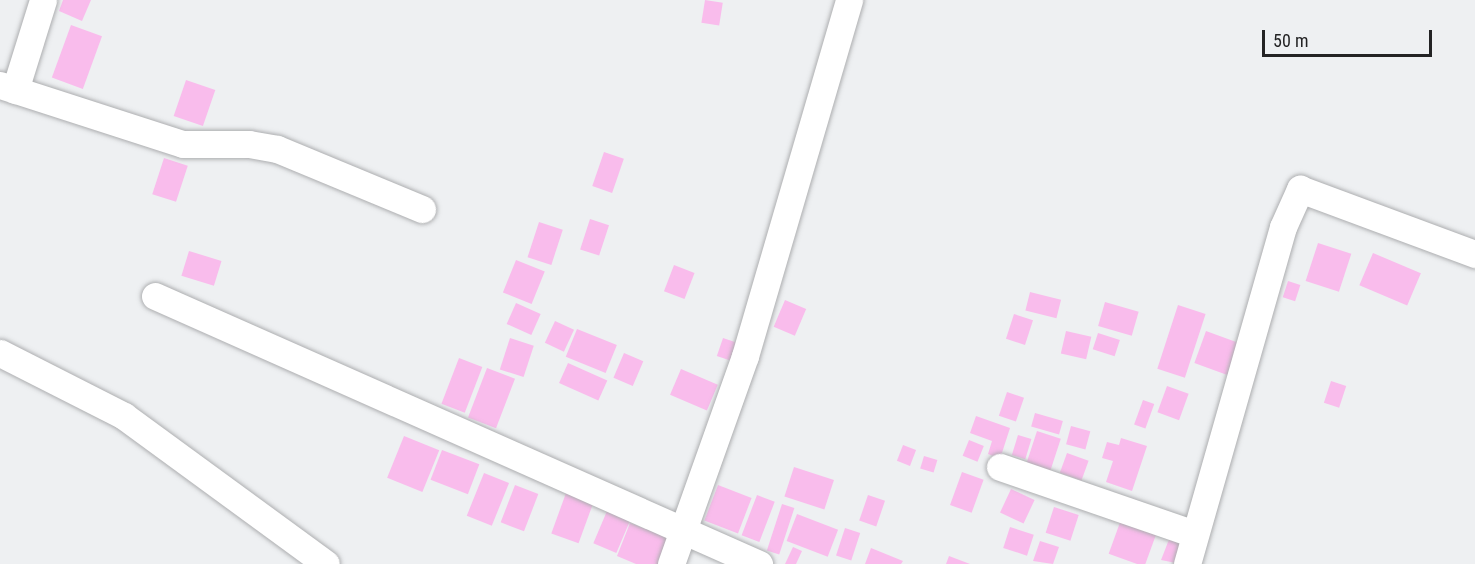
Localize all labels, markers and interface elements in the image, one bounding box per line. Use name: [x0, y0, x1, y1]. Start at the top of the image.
scale bar: [1265, 18, 1434, 56]
text: 50 m: [1273, 30, 1308, 51]

